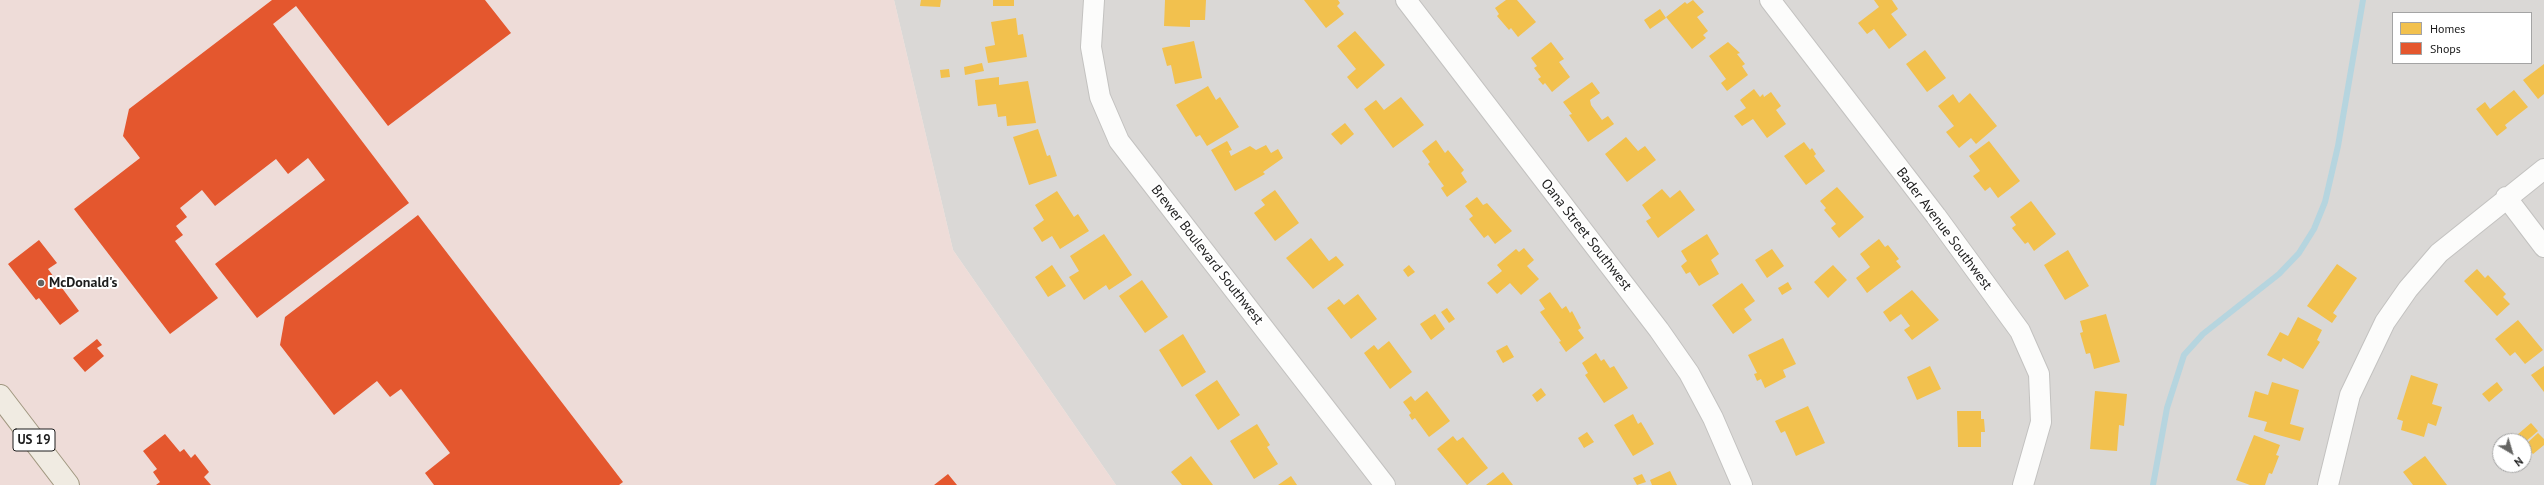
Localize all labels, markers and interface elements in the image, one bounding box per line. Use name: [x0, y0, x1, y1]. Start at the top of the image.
legend: [2392, 12, 2532, 64]
text: Homes: [2430, 21, 2465, 36]
text: Shops: [2430, 41, 2461, 56]
street label: Bader Avenue Southwest: [1893, 165, 1995, 293]
street label: Oana Street Southwest: [1537, 176, 1635, 294]
street label: Brewer Boulevard Southwest: [1147, 182, 1267, 328]
place label: McDonald's: [49, 275, 118, 291]
marker: McDonald's: [36, 278, 46, 288]
road number: US 19: [13, 429, 55, 451]
north arrow: [2492, 433, 2532, 473]
text: N: [2512, 454, 2526, 469]

